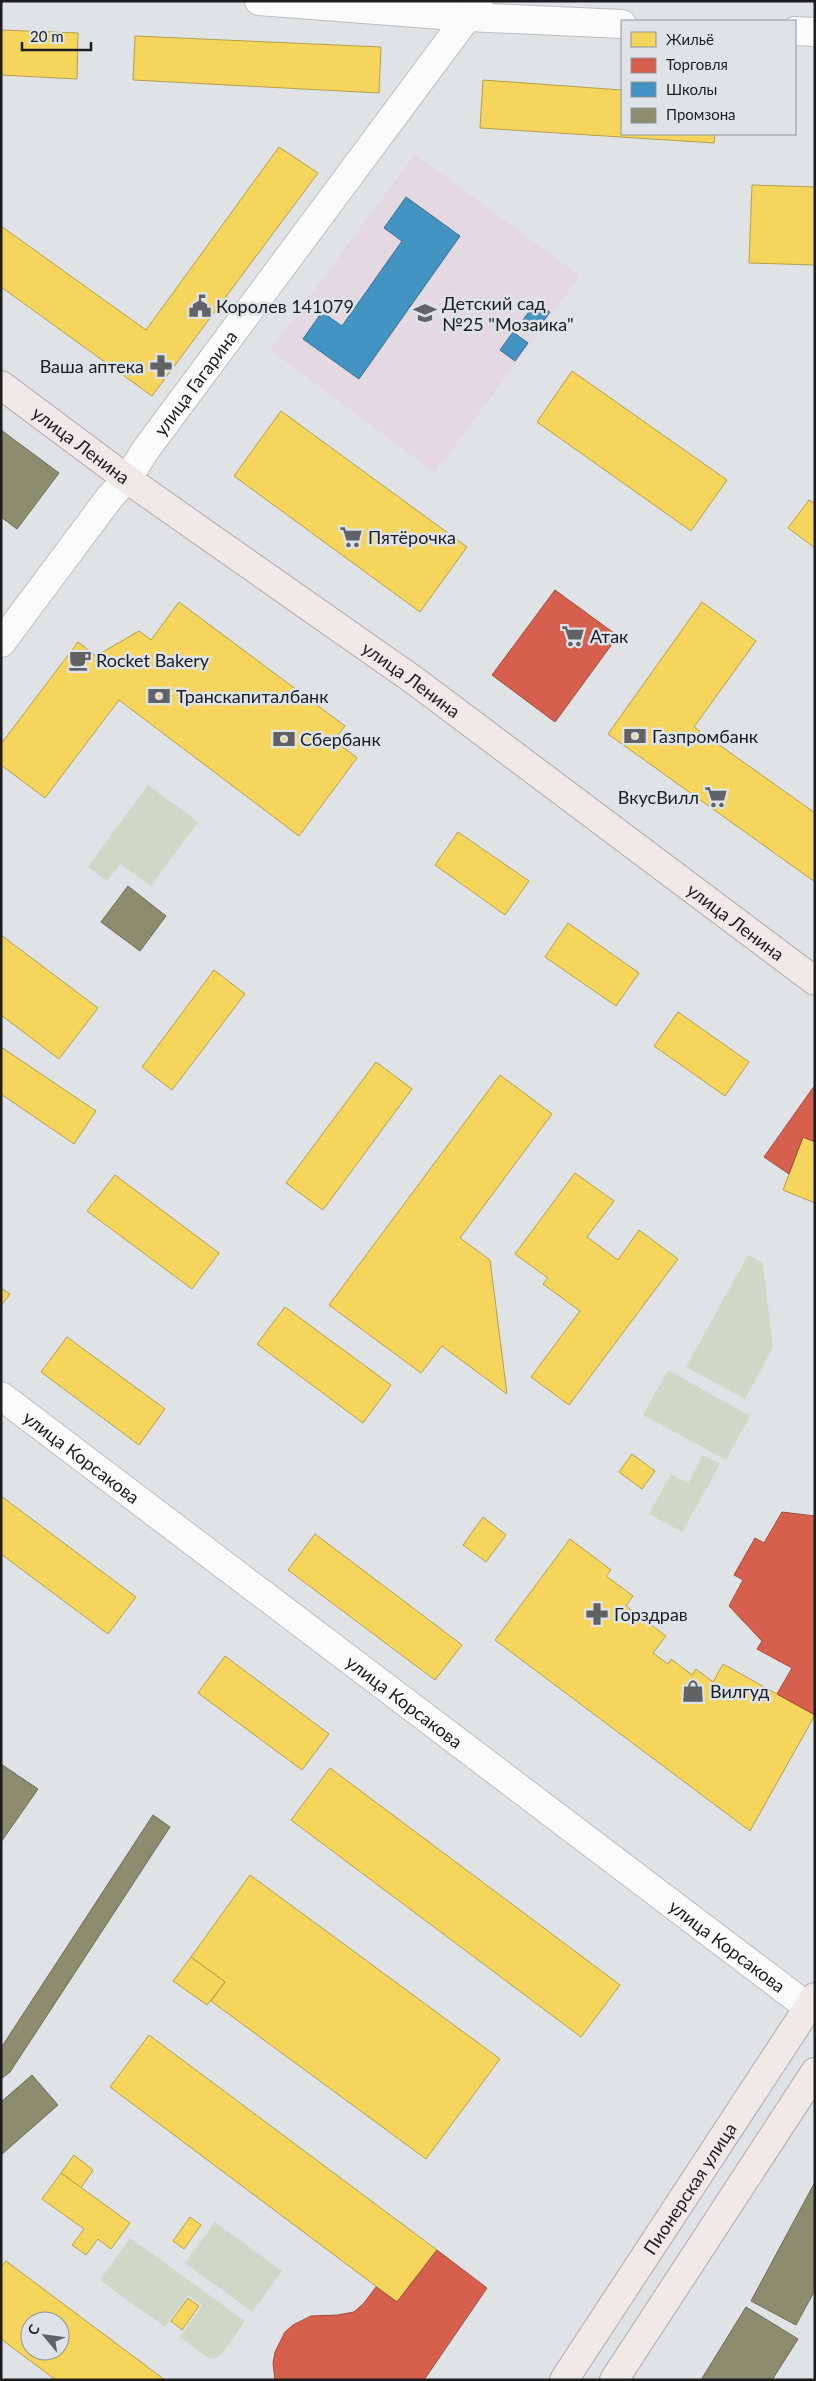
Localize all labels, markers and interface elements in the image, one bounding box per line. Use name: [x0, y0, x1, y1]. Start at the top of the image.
scale bar: [22, 20, 91, 52]
legend: [621, 20, 796, 135]
text: 20 m: [30, 27, 64, 45]
text: Жильё: [666, 30, 714, 48]
text: Торговля: [666, 55, 728, 73]
text: Школы: [666, 80, 717, 98]
text: Промзона: [666, 105, 736, 123]
place label: Детский сад №25 "Мозаика": [442, 292, 574, 335]
public building icon: Королев 141079: [187, 293, 213, 319]
place label: Королев 141079: [216, 295, 354, 317]
school or university icon: Детский сад №25 "Мозаика": [412, 300, 438, 326]
street label: улица Гагарина: [149, 326, 242, 440]
pharmacy icon: Ваша аптека: [148, 353, 174, 379]
place label: Ваша аптека: [40, 355, 144, 377]
street label: улица Ленина: [28, 401, 134, 488]
supermarket icon: Пятёрочка: [338, 524, 364, 550]
place label: Пятёрочка: [368, 526, 456, 548]
supermarket icon: Атак: [560, 623, 586, 649]
place label: Атак: [590, 625, 629, 647]
street label: улица Ленина: [358, 636, 465, 722]
cafe icon: Rocket Bakery: [67, 647, 93, 673]
place label: Rocket Bakery: [96, 649, 210, 671]
bank icon: Транскапиталбанк: [146, 683, 172, 709]
place label: Транскапиталбанк: [176, 685, 329, 707]
bank icon: Газпромбанк: [622, 723, 648, 749]
place label: Газпромбанк: [652, 725, 759, 747]
bank icon: Сбербанк: [271, 726, 297, 752]
place label: Сбербанк: [300, 728, 381, 750]
supermarket icon: ВкусВилл: [703, 784, 729, 810]
place label: ВкусВилл: [618, 786, 699, 808]
street label: улица Ленина: [683, 878, 789, 965]
street label: улица Корсакова: [19, 1406, 144, 1508]
pharmacy icon: Горздрав: [584, 1601, 610, 1627]
place label: Горздрав: [614, 1603, 688, 1625]
street label: улица Корсакова: [342, 1650, 467, 1753]
shop icon: Вилгуд: [680, 1678, 706, 1704]
place label: Вилгуд: [710, 1680, 769, 1702]
street label: улица Корсакова: [665, 1895, 790, 1997]
street label: Пионерская улица: [638, 2118, 741, 2258]
north arrow: [20, 2311, 70, 2361]
text: С: [24, 2321, 43, 2338]

